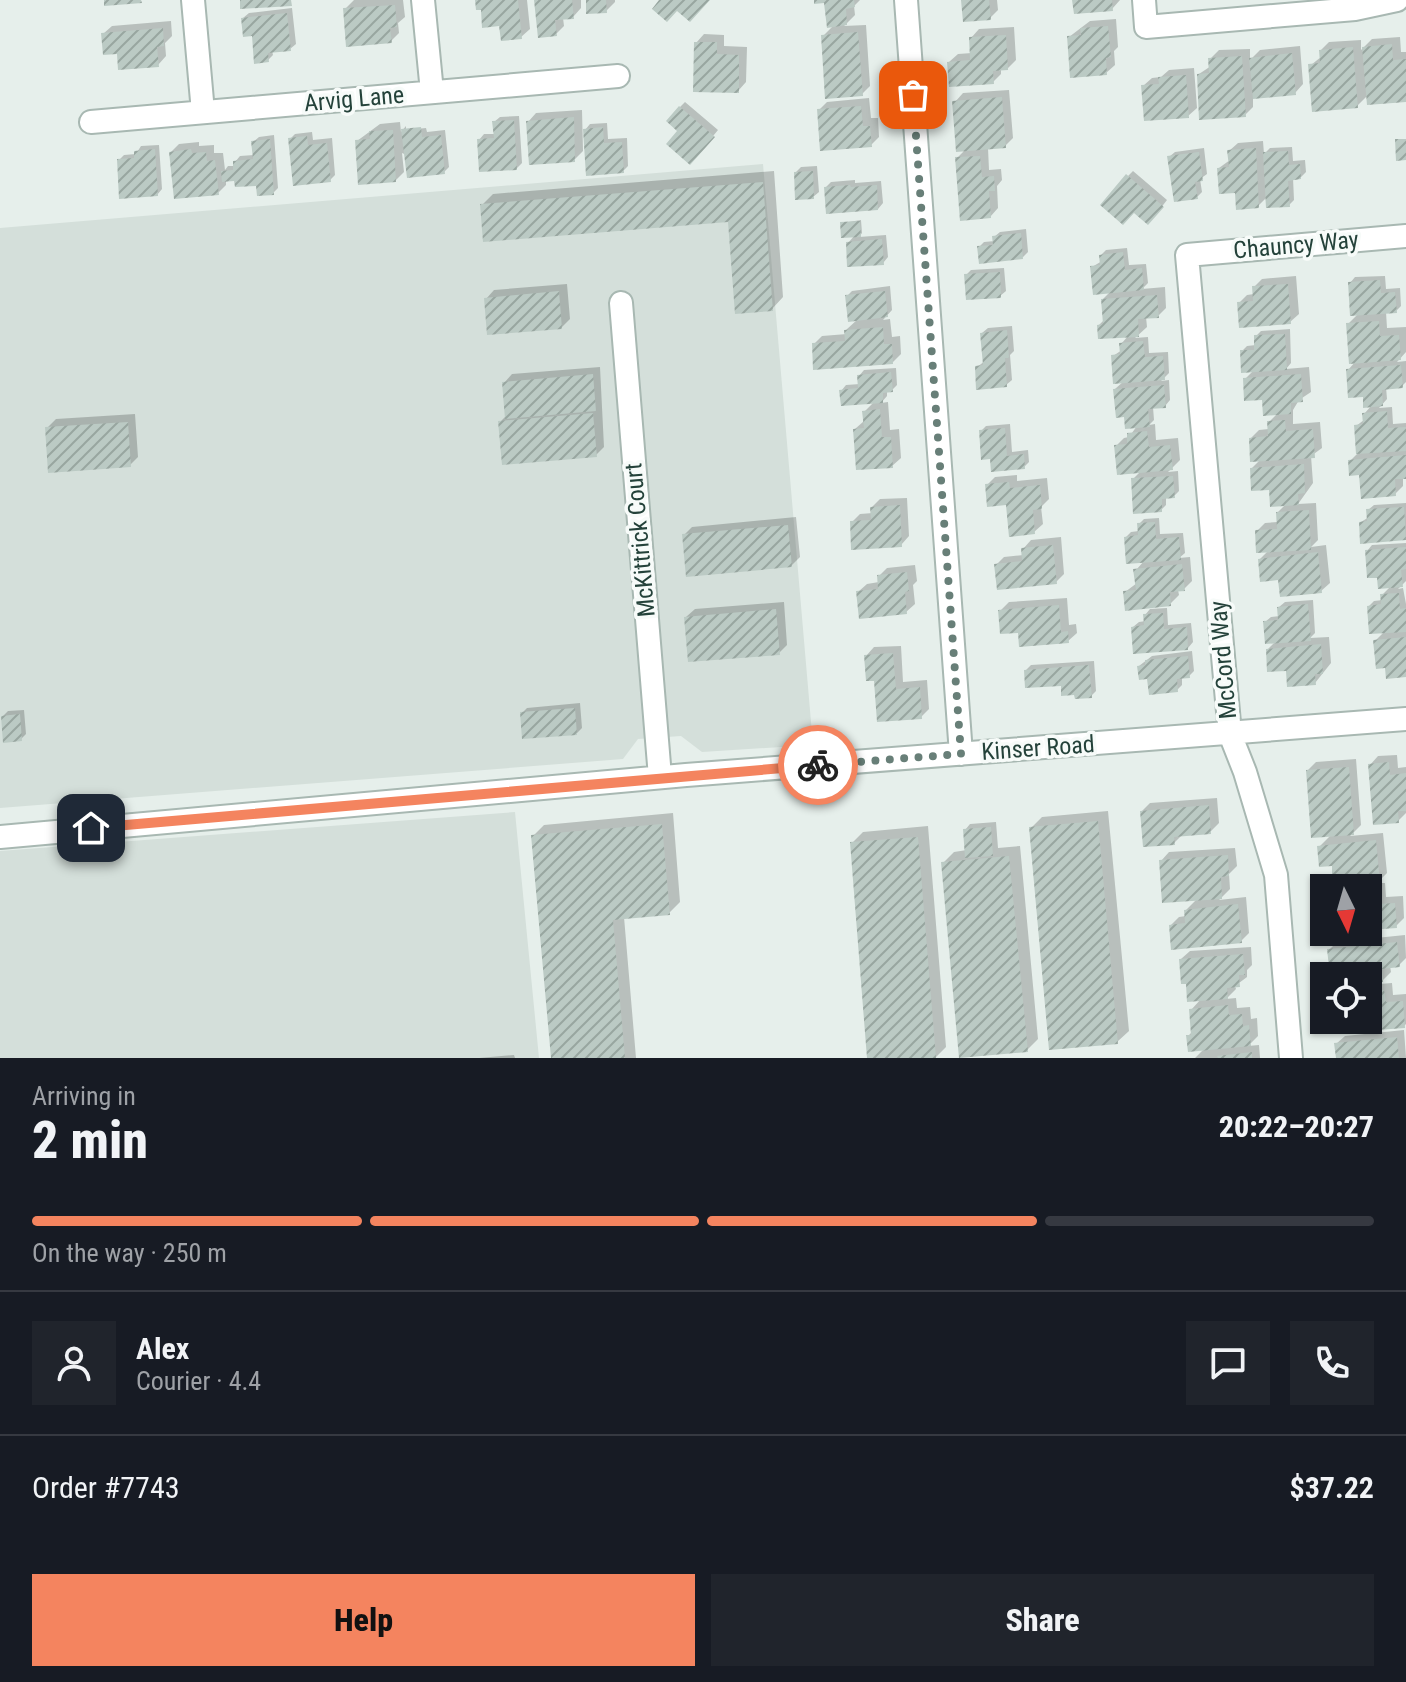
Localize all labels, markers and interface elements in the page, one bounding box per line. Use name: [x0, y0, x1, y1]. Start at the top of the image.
pin: [879, 61, 947, 129]
icon: bag: [891, 73, 935, 117]
street label: Arvig Lane: [303, 81, 405, 117]
street label: Chauncy Way: [1232, 226, 1360, 264]
street label: McKittrick Court: [619, 462, 661, 618]
street label: McCord Way: [1204, 600, 1242, 720]
courier: [778, 725, 858, 805]
street label: Kinser Road: [980, 730, 1096, 766]
icon: bike: [796, 743, 840, 787]
pin: [57, 794, 125, 862]
icon: home: [69, 806, 113, 850]
north arrow: [1310, 874, 1382, 946]
map controls: [1310, 874, 1382, 1034]
button: locate: [1310, 962, 1382, 1034]
text: Arriving in: [32, 1081, 136, 1111]
text: 20:22–20:27: [1219, 1109, 1374, 1144]
text: 2 min: [32, 1110, 148, 1171]
text: On the way · 250 m: [32, 1238, 227, 1268]
button: person: [32, 1321, 116, 1405]
button: chat: [1186, 1321, 1270, 1405]
button: phone: [1290, 1321, 1374, 1405]
text: Alex: [136, 1331, 189, 1366]
text: Courier · 4.4: [136, 1366, 261, 1396]
text: Order #7743: [32, 1470, 180, 1505]
text: $37.22: [1289, 1470, 1374, 1505]
button: Help: [32, 1574, 695, 1666]
button: Share: [711, 1574, 1374, 1666]

